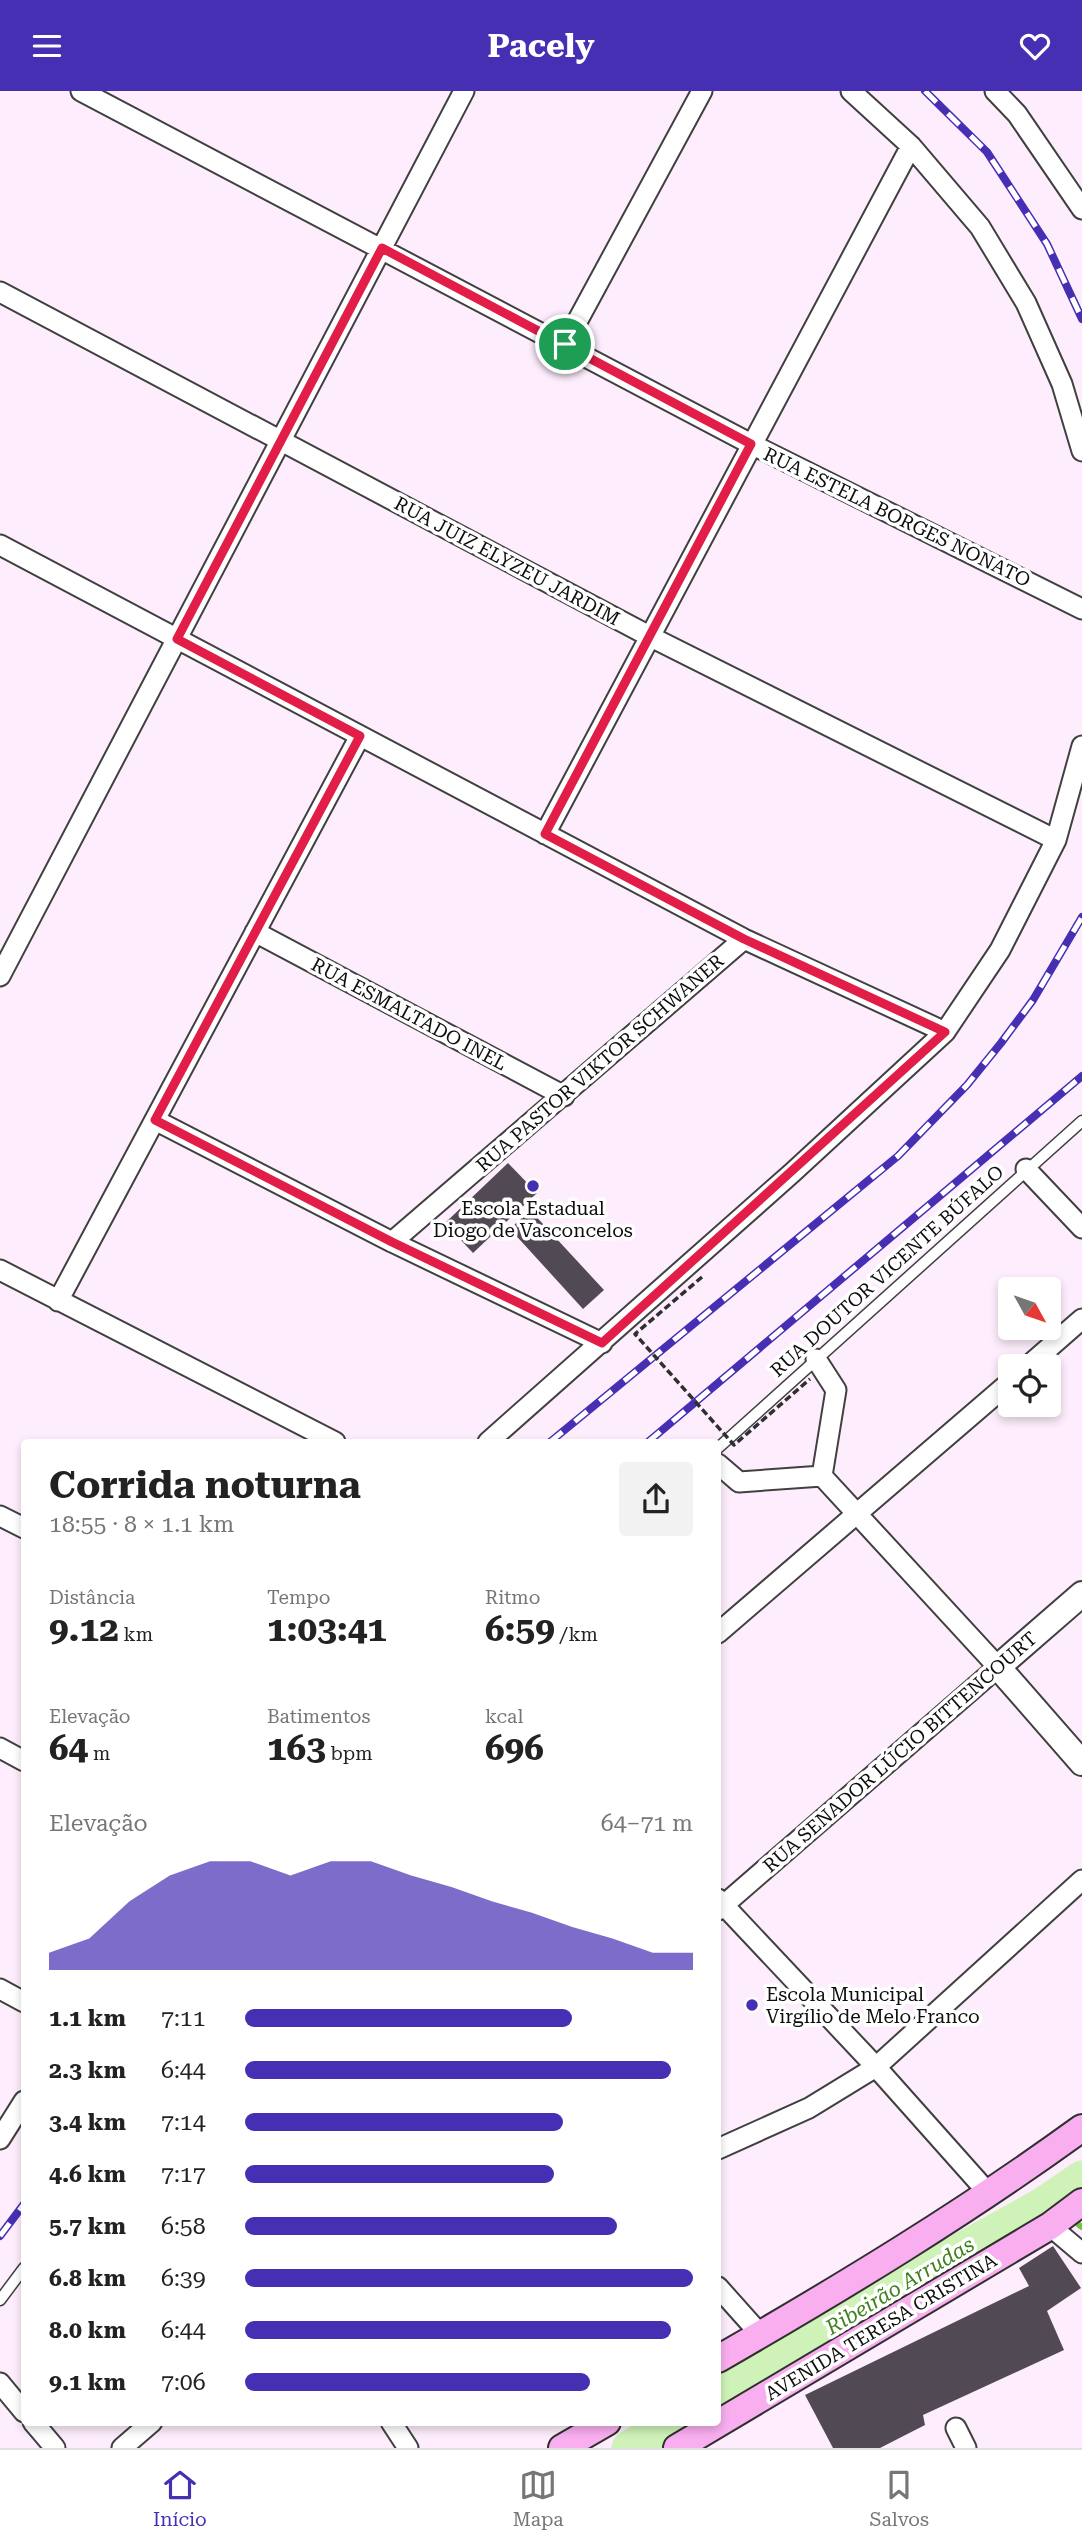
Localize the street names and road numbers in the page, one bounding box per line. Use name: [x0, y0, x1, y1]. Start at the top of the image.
street label: RUA ESTELA BORGES NONATO: [760, 442, 1034, 592]
street label: RUA JUIZ ELYZEU JARDIM: [390, 492, 624, 630]
street label: RUA PASTOR VIKTOR SCHWANER: [471, 949, 729, 1177]
street label: RUA ESMALTADO INEL: [307, 953, 511, 1075]
street label: RUA DOUTOR VICENTE BÚFALO: [766, 1160, 1008, 1382]
street label: RUA SENADOR LÚCIO BITTENCOURT: [758, 1627, 1042, 1877]
street label: AVENIDA TERESA CRISTINA: [761, 2248, 1002, 2405]

